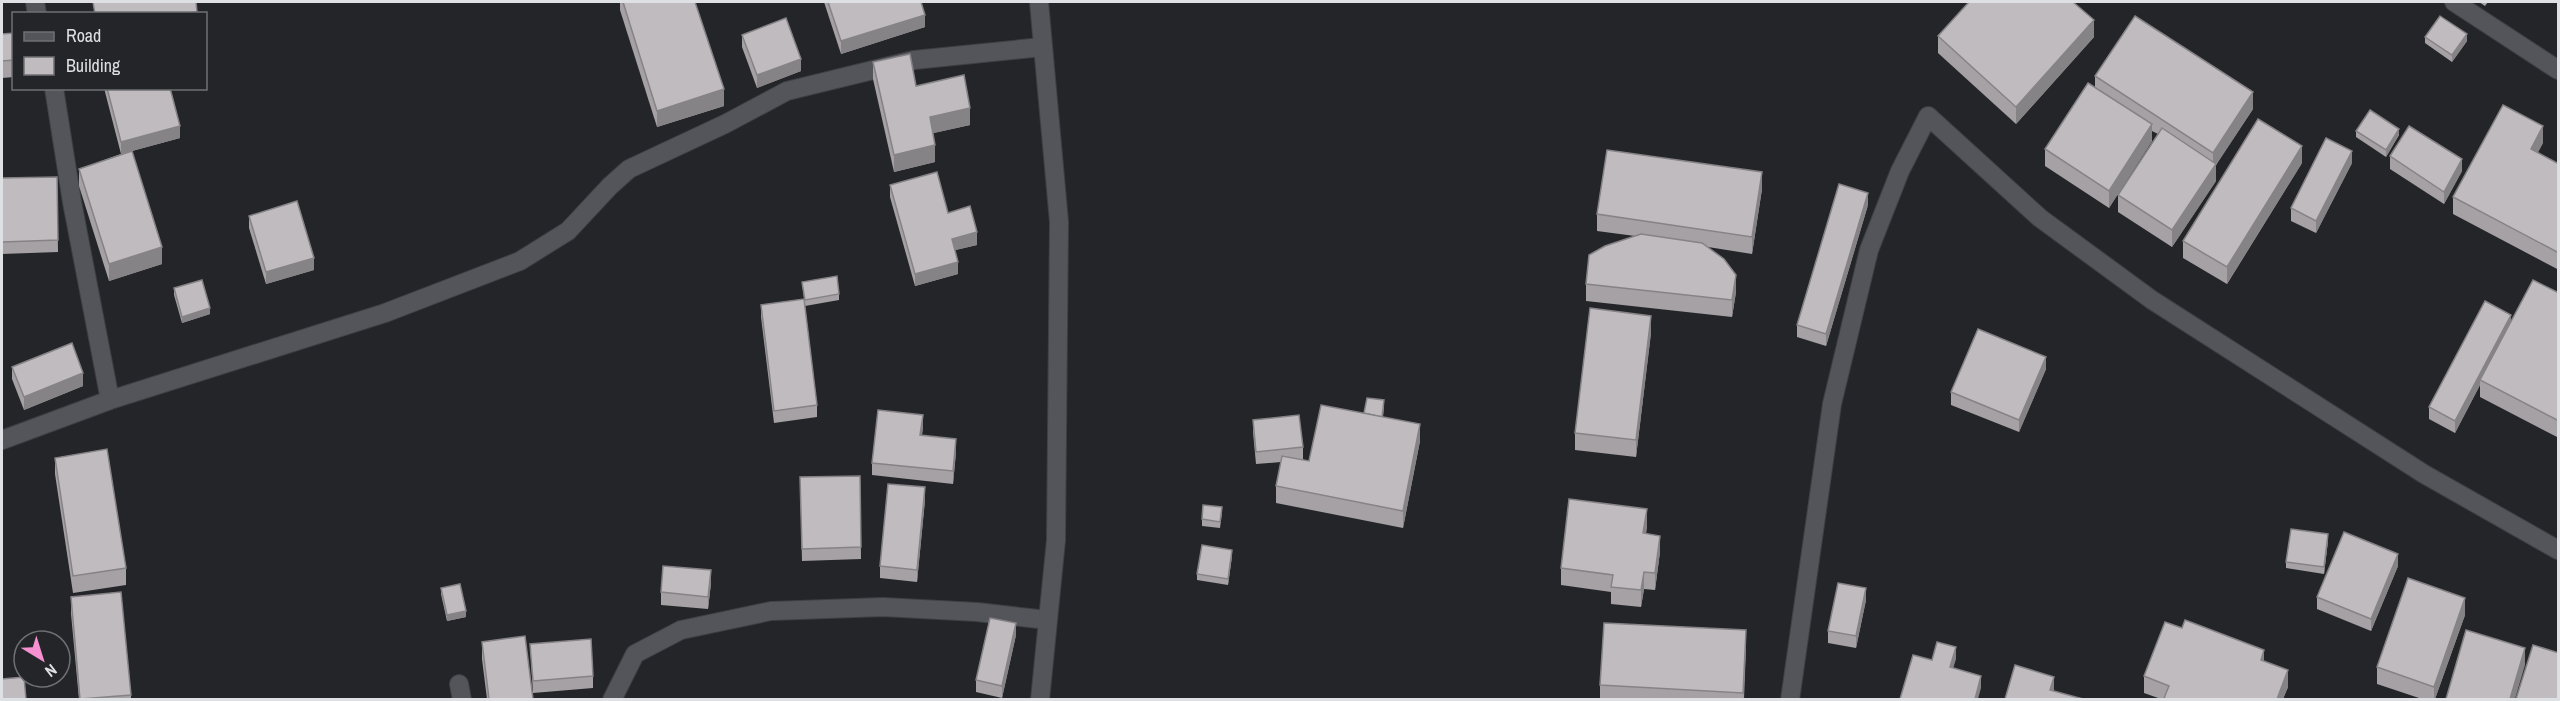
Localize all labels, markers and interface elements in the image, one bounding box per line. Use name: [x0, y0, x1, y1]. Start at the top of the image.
legend: [12, 12, 207, 90]
text: Road: [66, 23, 101, 48]
text: Building: [66, 53, 121, 78]
north arrow: [12, 629, 72, 689]
text: N: [41, 659, 62, 682]

